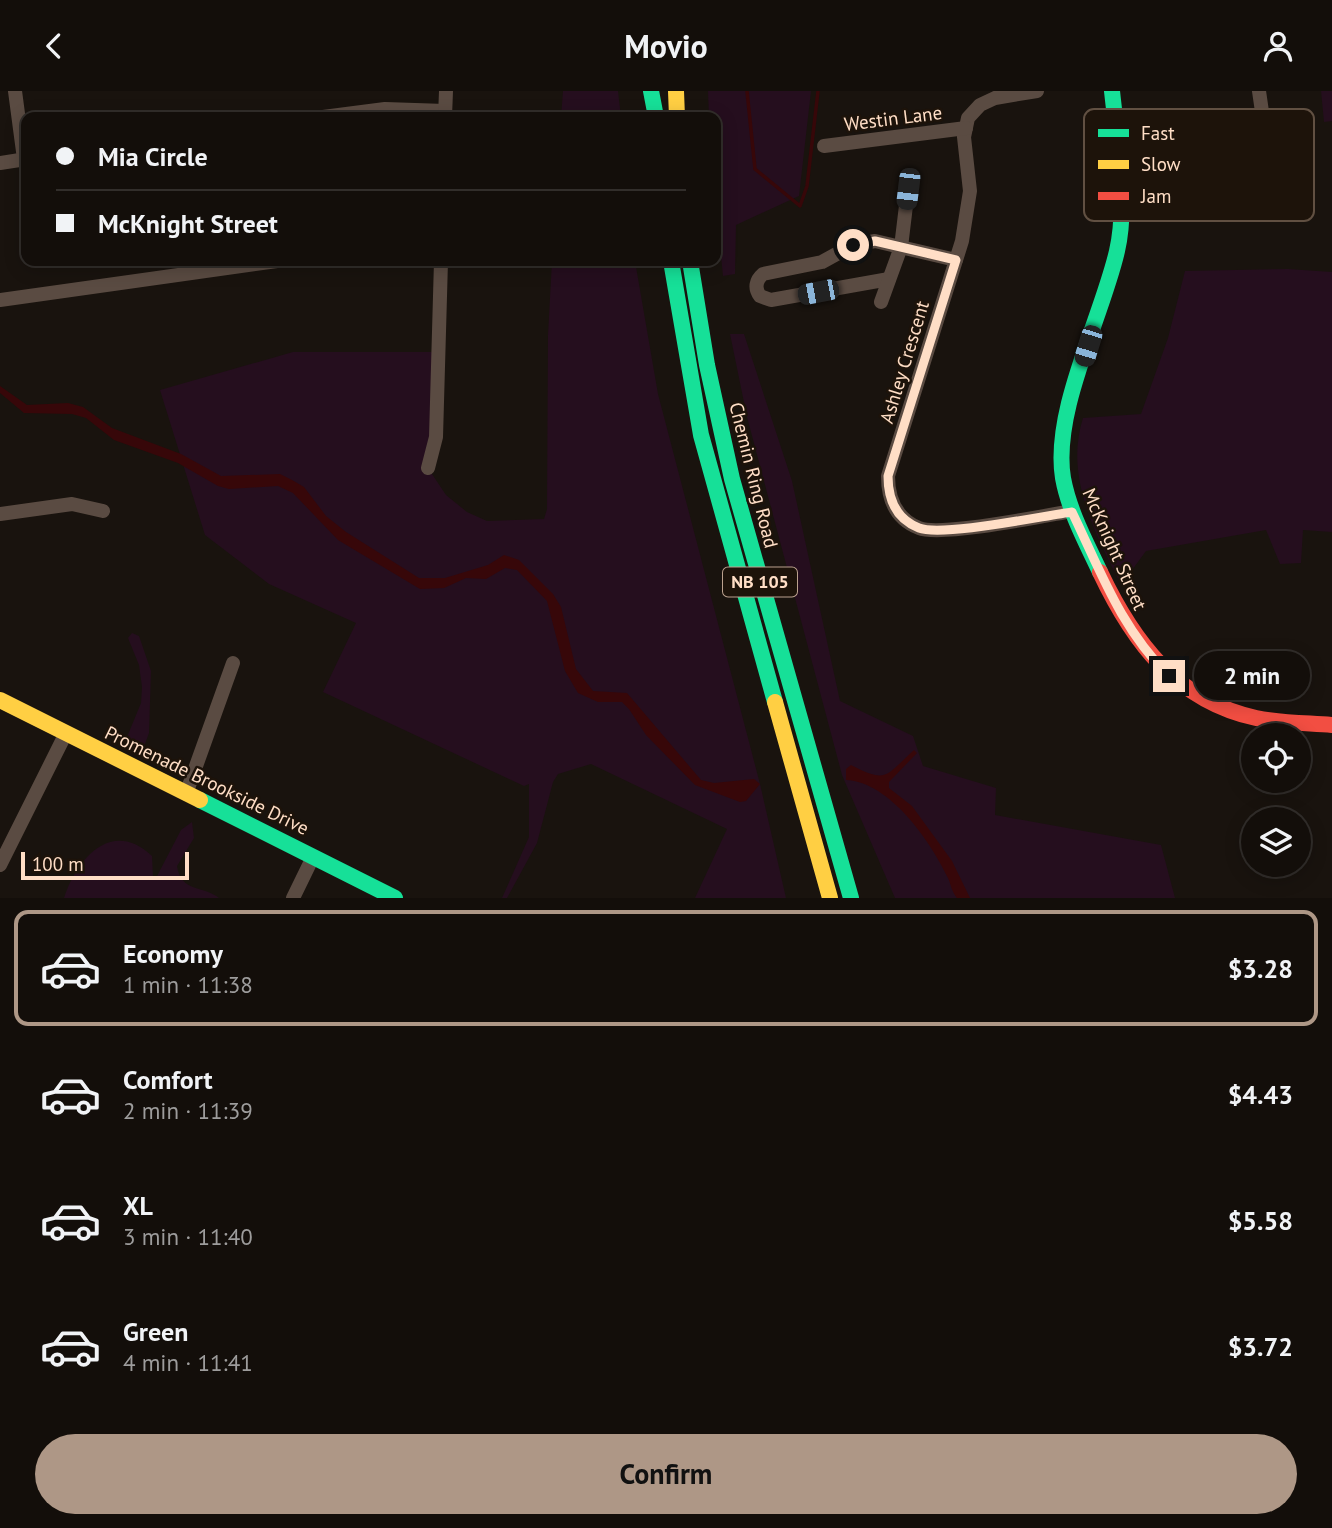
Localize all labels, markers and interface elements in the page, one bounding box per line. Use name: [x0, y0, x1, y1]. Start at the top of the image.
text: Movio: [624, 25, 708, 67]
icon: back: [35, 27, 73, 65]
icon: person: [1259, 27, 1297, 65]
street label: Westin Lane: [843, 100, 943, 136]
legend: [1084, 109, 1314, 221]
text: Fast: [1141, 121, 1175, 145]
text: Mia Circle: [98, 140, 208, 173]
text: Slow: [1141, 152, 1181, 176]
car: [896, 167, 921, 211]
text: Jam: [1140, 184, 1171, 208]
text: McKnight Street: [98, 207, 278, 240]
route start: [837, 229, 869, 261]
car: [796, 278, 841, 306]
street label: Ashley Crescent: [874, 297, 934, 426]
car: [1072, 323, 1105, 369]
street label: Chemin Ring Road: [724, 400, 784, 550]
street label: McKnight Street: [1077, 484, 1153, 614]
road number: NB 105: [723, 567, 797, 596]
callout: 2 min: [1194, 651, 1309, 701]
route end: [1153, 660, 1185, 692]
text: 2 min: [1224, 661, 1280, 690]
street label: Promenade Brookside Drive: [101, 720, 313, 840]
map controls: [1241, 723, 1311, 877]
button: locate: [1241, 723, 1311, 793]
button: layers: [1241, 807, 1311, 877]
scale bar: [21, 849, 189, 881]
text: 100 m: [32, 852, 84, 876]
icon: car: [39, 937, 102, 1000]
text: Economy: [123, 937, 223, 970]
text: $3.28: [1228, 952, 1293, 985]
text: 1 min · 11:38: [123, 970, 253, 999]
icon: car: [39, 1063, 102, 1126]
text: Comfort: [123, 1063, 213, 1096]
text: $4.43: [1228, 1078, 1293, 1111]
text: 2 min · 11:39: [123, 1096, 253, 1125]
icon: car: [39, 1189, 102, 1252]
text: XL: [123, 1189, 153, 1222]
text: $5.58: [1228, 1204, 1293, 1237]
text: 3 min · 11:40: [123, 1222, 253, 1251]
icon: car: [39, 1315, 102, 1378]
text: Green: [123, 1315, 188, 1348]
text: $3.72: [1228, 1330, 1293, 1363]
text: 4 min · 11:41: [123, 1348, 253, 1377]
button: Confirm: [35, 1434, 1297, 1514]

